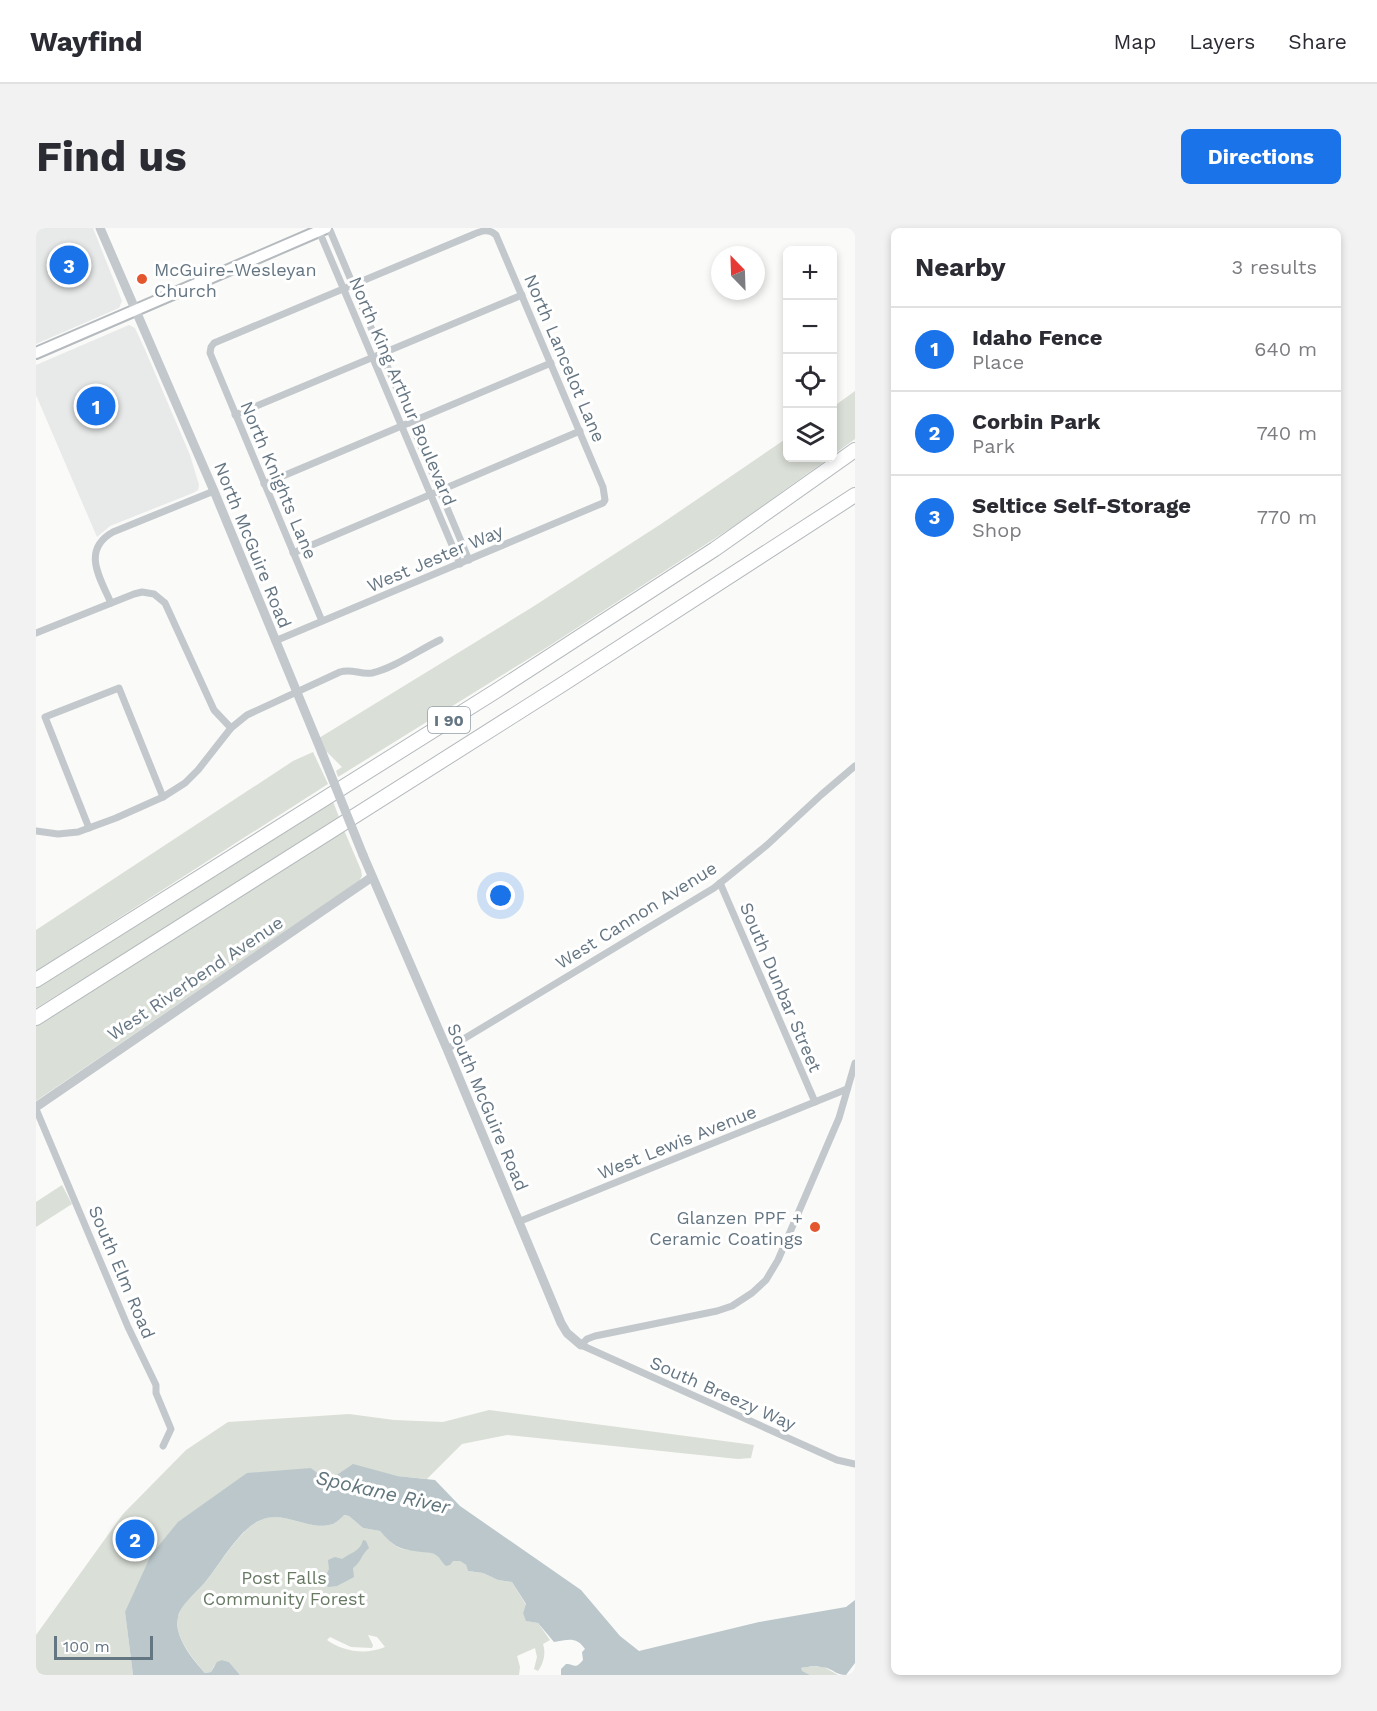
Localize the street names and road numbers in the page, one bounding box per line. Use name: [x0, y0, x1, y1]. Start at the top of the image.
street label: North Lancelot Lane: [520, 271, 610, 445]
street label: North King Arthur Boulevard: [345, 273, 461, 509]
street label: North Knights Lane: [236, 398, 322, 562]
street label: North McGuire Road: [210, 459, 296, 631]
street label: West Jester Way: [364, 520, 507, 596]
road number: I 90: [428, 707, 470, 733]
street label: West Cannon Avenue: [552, 857, 720, 973]
street label: South Dunbar Street: [736, 899, 826, 1075]
street label: West Riverbend Avenue: [103, 911, 287, 1045]
street label: South McGuire Road: [443, 1020, 533, 1194]
street label: West Lewis Avenue: [595, 1101, 759, 1183]
street label: South Elm Road: [84, 1202, 160, 1342]
street label: South Breezy Way: [647, 1351, 800, 1435]

